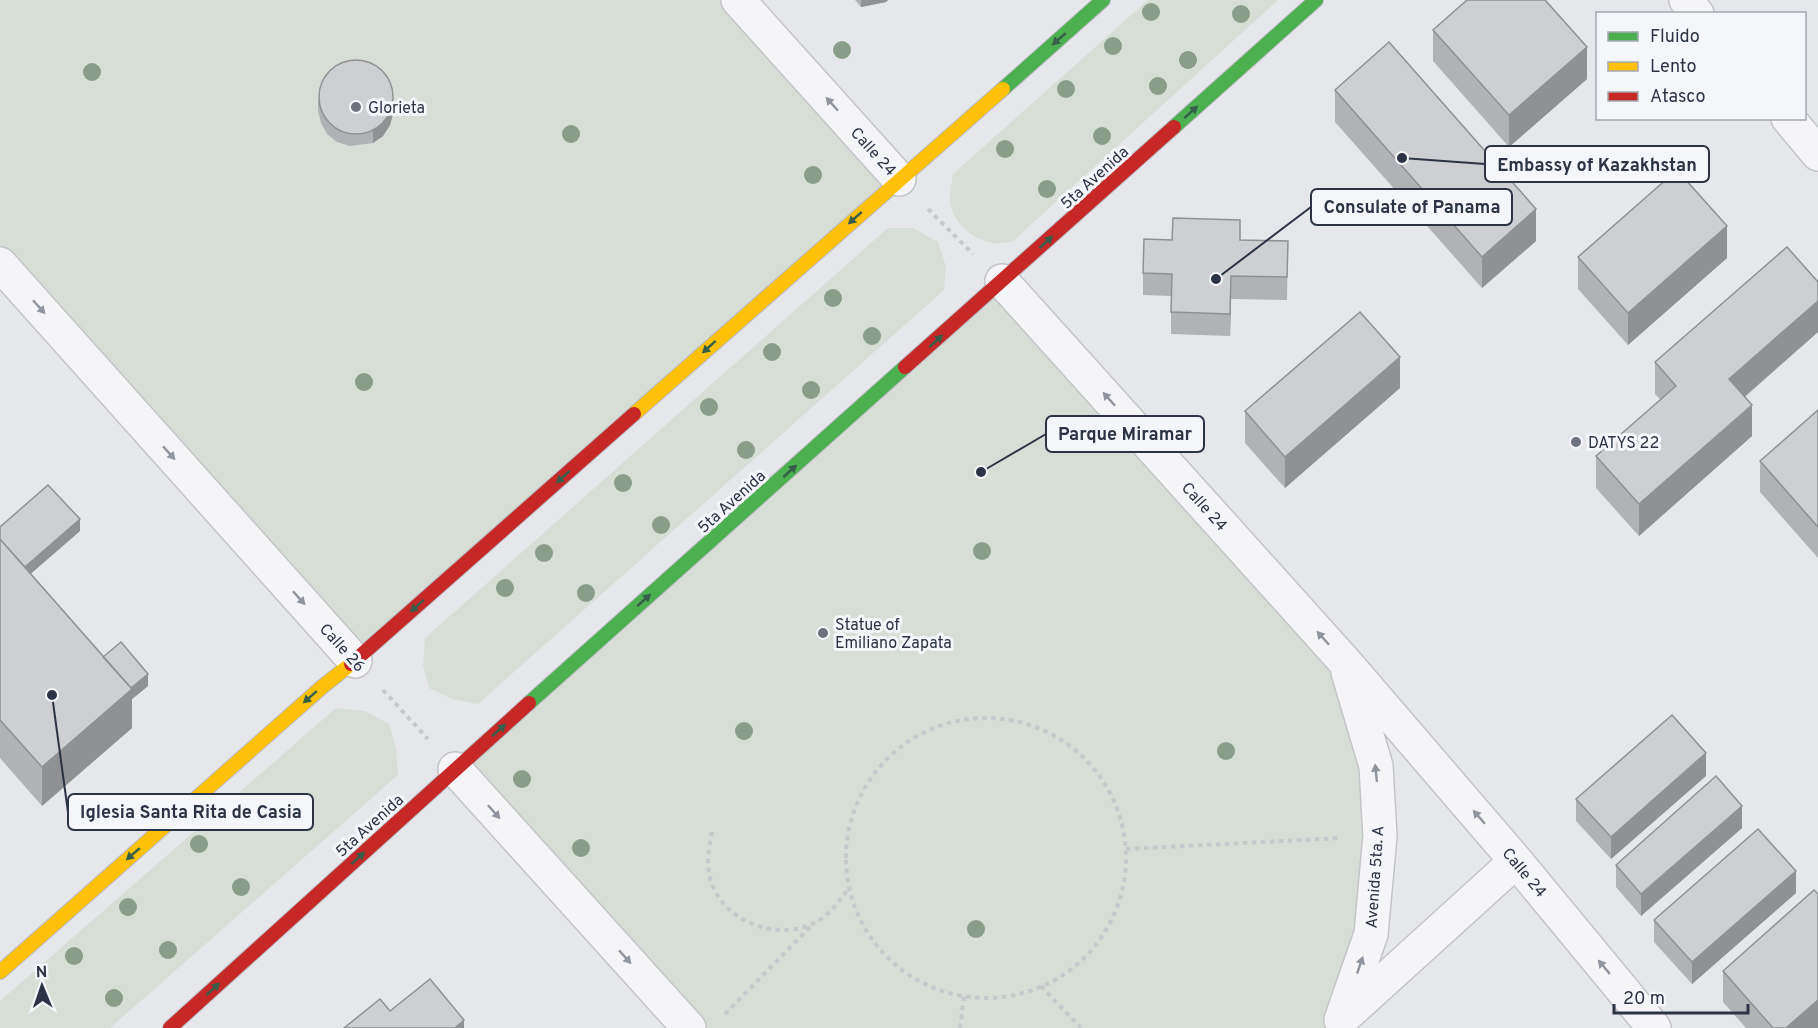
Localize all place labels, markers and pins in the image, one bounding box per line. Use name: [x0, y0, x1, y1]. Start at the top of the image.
place label: Glorieta: [368, 99, 425, 119]
marker: Glorieta: [349, 100, 363, 114]
callout: Embassy of Kazakhstan: [1485, 146, 1709, 182]
callout: Consulate of Panama: [1311, 189, 1512, 225]
callout: Parque Miramar: [1046, 416, 1204, 452]
place label: DATYS 22: [1588, 434, 1659, 454]
marker: DATYS 22: [1569, 435, 1583, 449]
place label: Statue of Emiliano Zapata: [835, 616, 952, 654]
marker: Statue of Emiliano Zapata: [816, 626, 830, 640]
callout: Iglesia Santa Rita de Casia: [68, 794, 313, 830]

